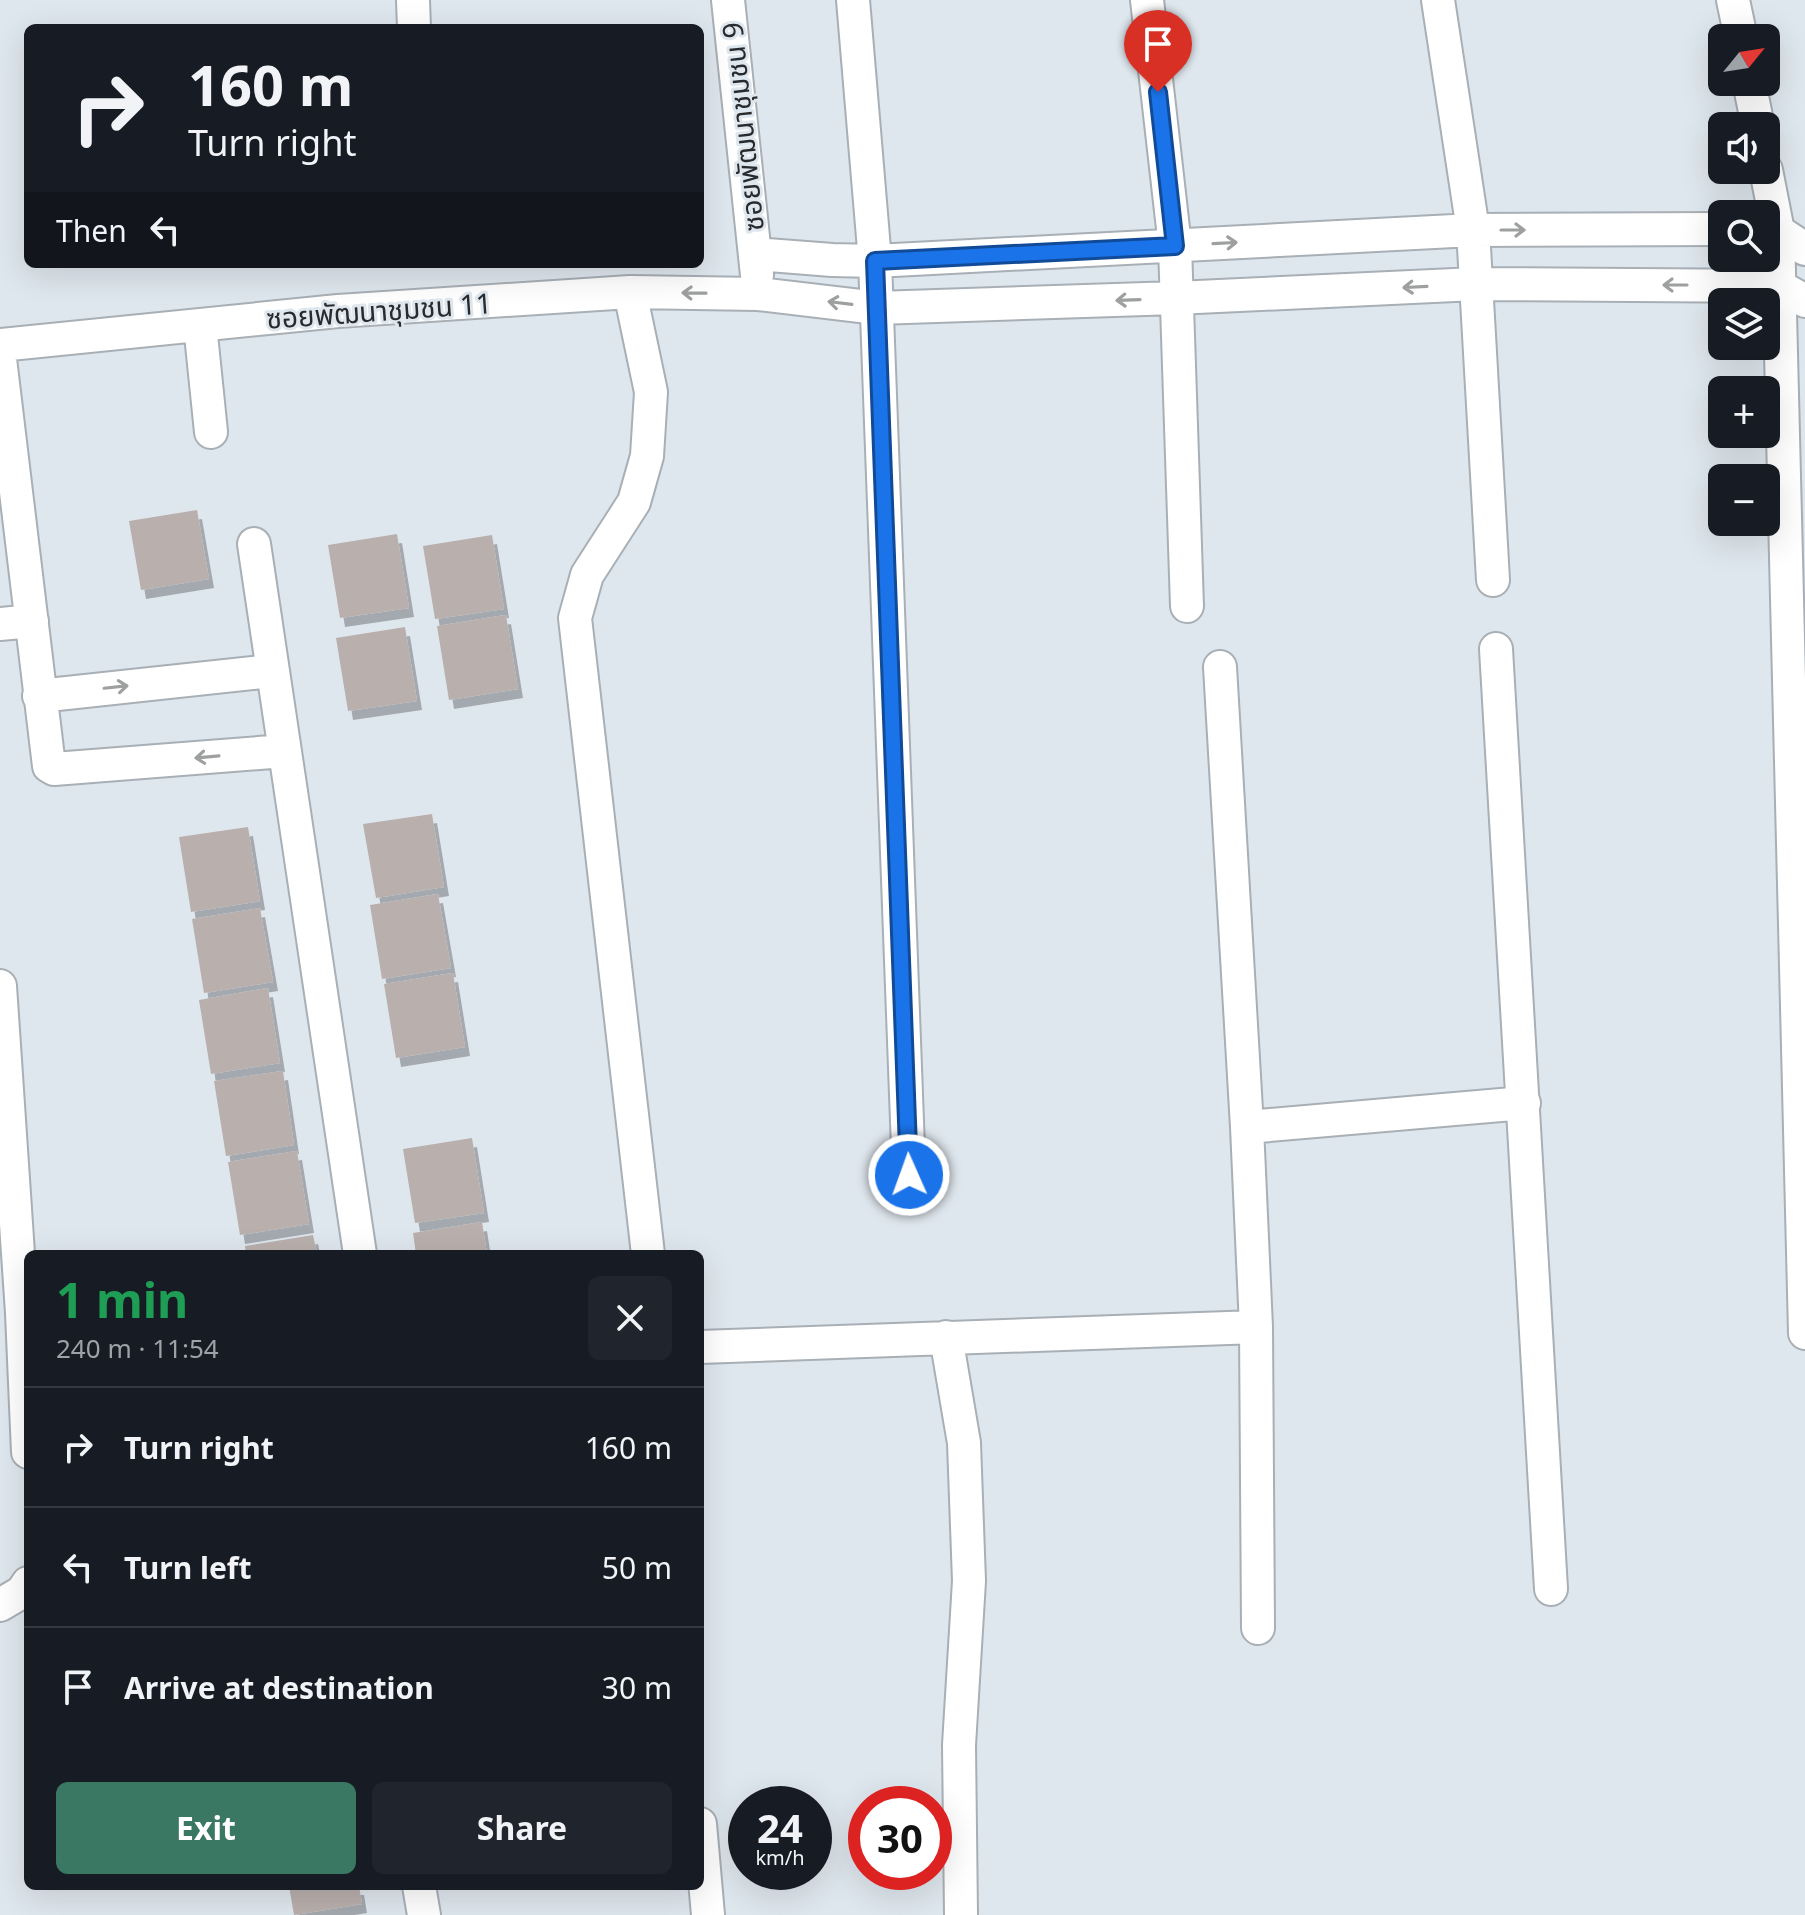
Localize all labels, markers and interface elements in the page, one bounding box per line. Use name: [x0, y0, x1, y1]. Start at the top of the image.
pin: [1124, 10, 1192, 92]
street label: ซอยพัฒนาชุมชน 9: [712, 21, 772, 233]
icon: arrive: [1136, 22, 1180, 66]
north arrow: [1708, 24, 1780, 96]
map controls: [1708, 24, 1780, 536]
text: 160 m: [188, 46, 353, 122]
icon: right: [56, 56, 160, 160]
button: sound: [1708, 112, 1780, 184]
text: Turn right: [188, 118, 356, 167]
button: search: [1708, 200, 1780, 272]
icon: left: [143, 208, 187, 252]
text: Then: [56, 210, 127, 251]
one-way arrow: [1499, 222, 1526, 238]
one-way arrow: [1211, 236, 1238, 251]
one-way arrow: [1662, 277, 1689, 293]
one-way arrow: [1402, 279, 1429, 294]
street label: ซอยพัฒนาชุมชน 11: [265, 283, 493, 337]
one-way arrow: [681, 285, 708, 300]
button: layers: [1708, 288, 1780, 360]
one-way arrow: [1115, 292, 1142, 307]
one-way arrow: [828, 295, 853, 310]
button: +: [1708, 376, 1780, 448]
button: −: [1708, 464, 1780, 536]
one-way arrow: [102, 680, 129, 695]
one-way arrow: [194, 750, 221, 765]
position arrow: [867, 1133, 951, 1217]
text: 1 min: [56, 1267, 188, 1332]
button: close: [588, 1276, 672, 1360]
text: 240 m · 11:54: [56, 1330, 219, 1366]
icon: right: [56, 1425, 100, 1469]
text: Turn right: [124, 1427, 274, 1468]
text: 160 m: [585, 1427, 672, 1468]
icon: left: [56, 1545, 100, 1589]
text: Turn left: [124, 1547, 252, 1588]
text: 50 m: [602, 1547, 672, 1588]
icon: arrive: [56, 1665, 100, 1709]
text: Arrive at destination: [124, 1667, 434, 1708]
text: 30 m: [602, 1667, 672, 1708]
button: Exit: [56, 1782, 356, 1874]
button: Share: [372, 1782, 672, 1874]
speed limit sign: 30: [848, 1786, 952, 1890]
text: 24: [757, 1800, 803, 1855]
text: km/h: [755, 1844, 805, 1871]

